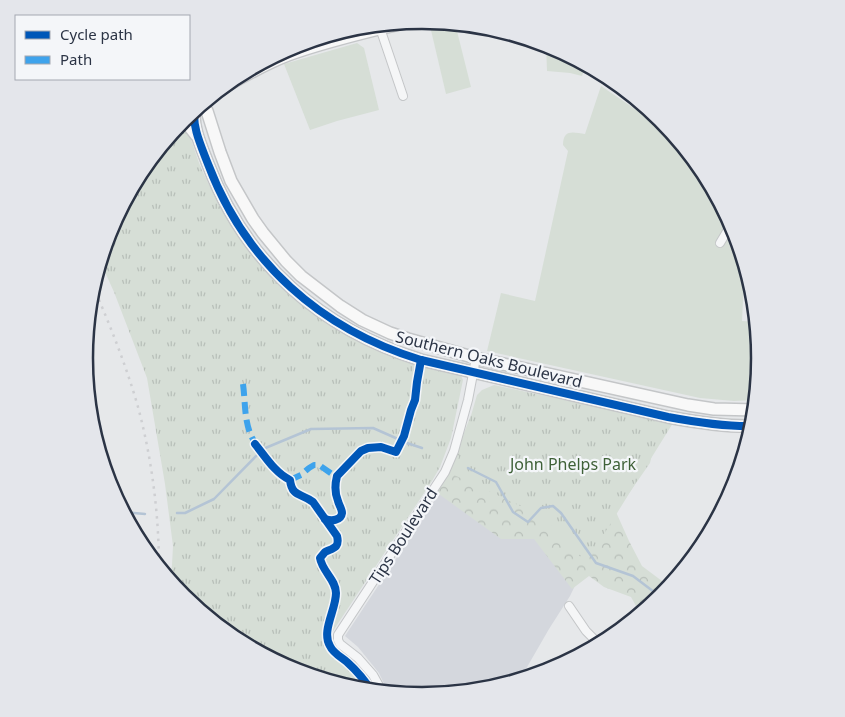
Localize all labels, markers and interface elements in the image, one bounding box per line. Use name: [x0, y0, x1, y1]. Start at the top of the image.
legend: [15, 15, 190, 80]
text: Cycle path: [60, 24, 133, 44]
text: Path: [60, 49, 92, 69]
street label: Southern Oaks Boulevard: [393, 325, 585, 393]
park label: John Phelps Park: [508, 453, 637, 475]
street label: Tips Boulevard: [364, 484, 442, 588]

